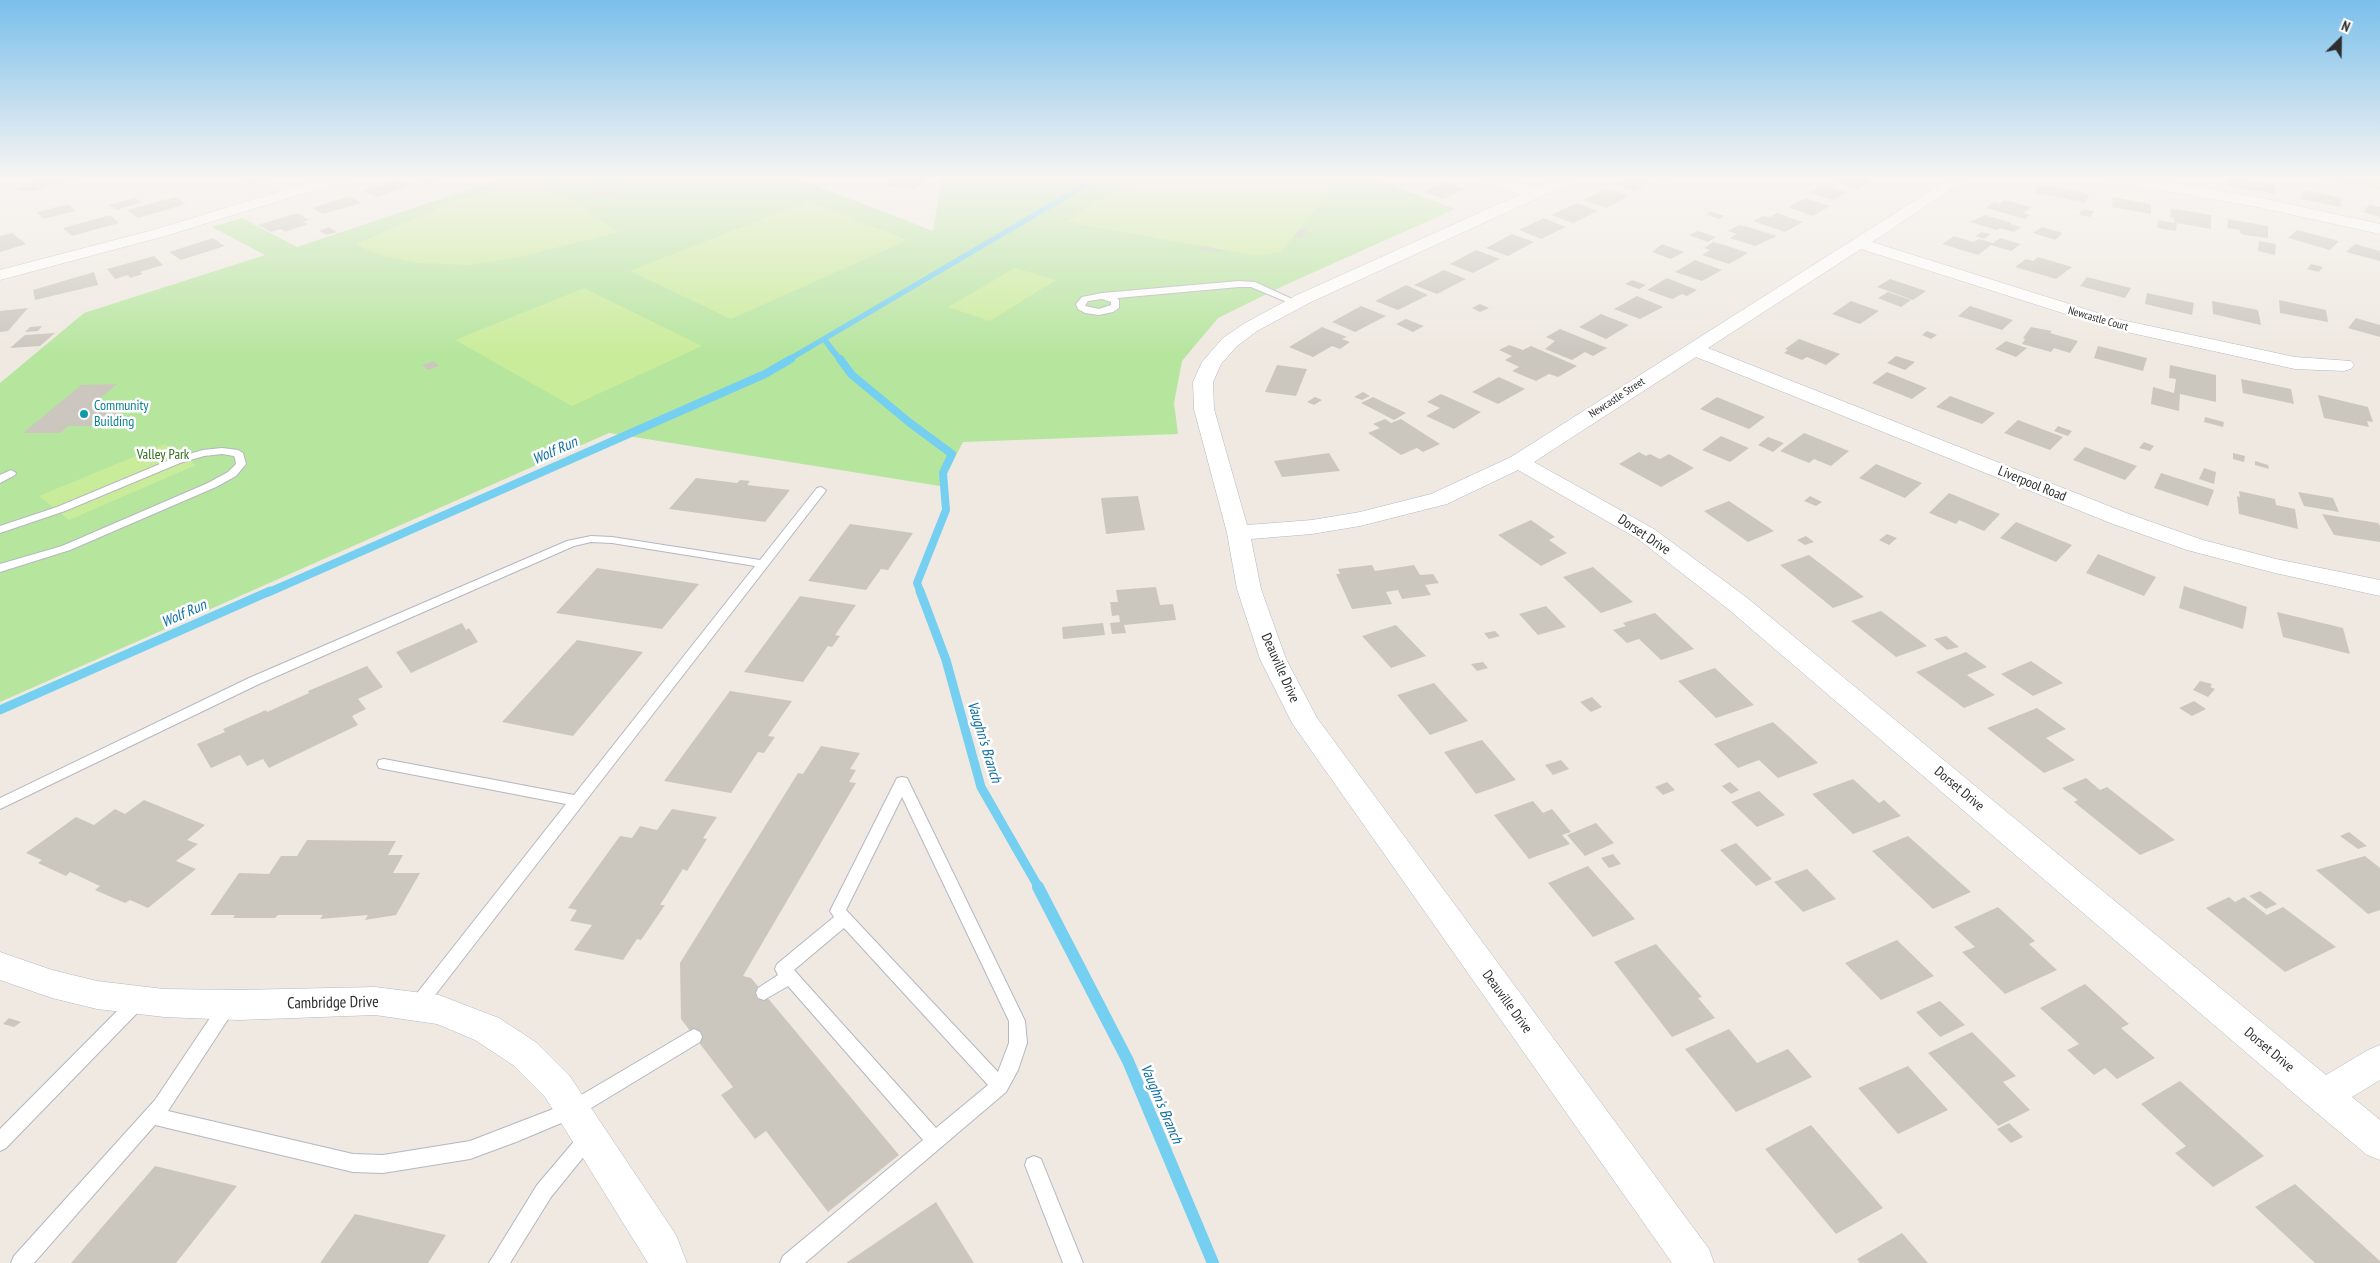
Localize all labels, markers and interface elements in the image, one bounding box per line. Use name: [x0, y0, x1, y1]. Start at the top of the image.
north arrow: [2315, 15, 2365, 65]
text: N: [2339, 16, 2353, 36]
street label: Newcastle Court: [2066, 304, 2130, 334]
street label: Newcastle Street: [1587, 375, 1647, 421]
place label: Community Building: [94, 398, 149, 431]
marker: Community Building: [78, 408, 90, 420]
water label: Wolf Run: [530, 433, 580, 469]
park label: Valley Park: [137, 447, 189, 463]
street label: Liverpool Road: [1995, 463, 2069, 505]
street label: Dorset Drive: [1614, 511, 1674, 559]
water label: Wolf Run: [159, 596, 209, 632]
street label: Deauville Drive: [1257, 631, 1303, 705]
water label: Vaughn's Branch: [963, 699, 1005, 785]
street label: Dorset Drive: [1931, 763, 1987, 815]
street label: Deauville Drive: [1478, 967, 1536, 1037]
street label: Cambridge Drive: [287, 993, 379, 1013]
street label: Dorset Drive: [2241, 1024, 2297, 1076]
water label: Vaughn's Branch: [1136, 1062, 1186, 1146]

